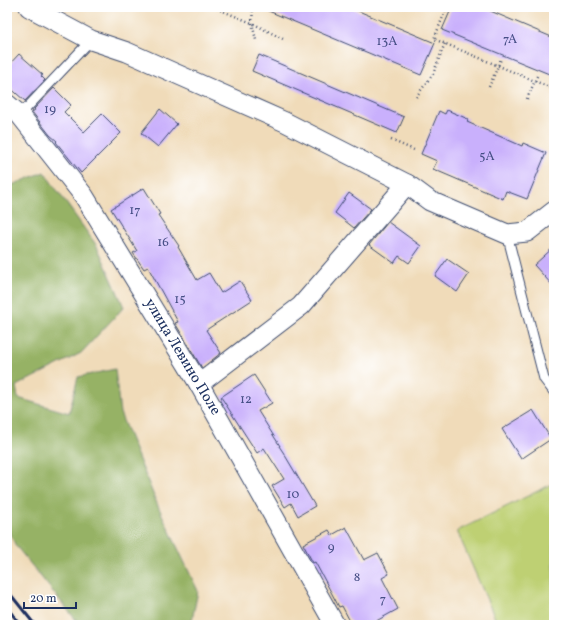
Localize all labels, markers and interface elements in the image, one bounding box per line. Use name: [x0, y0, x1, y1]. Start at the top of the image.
house number: 7А: [503, 31, 517, 49]
house number: 13А: [377, 33, 397, 51]
house number: 19: [44, 101, 56, 119]
house number: 5А: [479, 148, 495, 166]
house number: 17: [129, 202, 141, 220]
house number: 16: [157, 234, 169, 252]
house number: 15: [174, 291, 186, 309]
street label: улица Левино Поле: [139, 294, 225, 420]
house number: 12: [240, 391, 252, 409]
house number: 10: [287, 486, 300, 504]
house number: 9: [328, 539, 335, 557]
house number: 8: [354, 569, 360, 587]
scale bar: [24, 584, 76, 610]
text: 20 m: [30, 591, 57, 607]
house number: 7: [380, 591, 386, 609]

